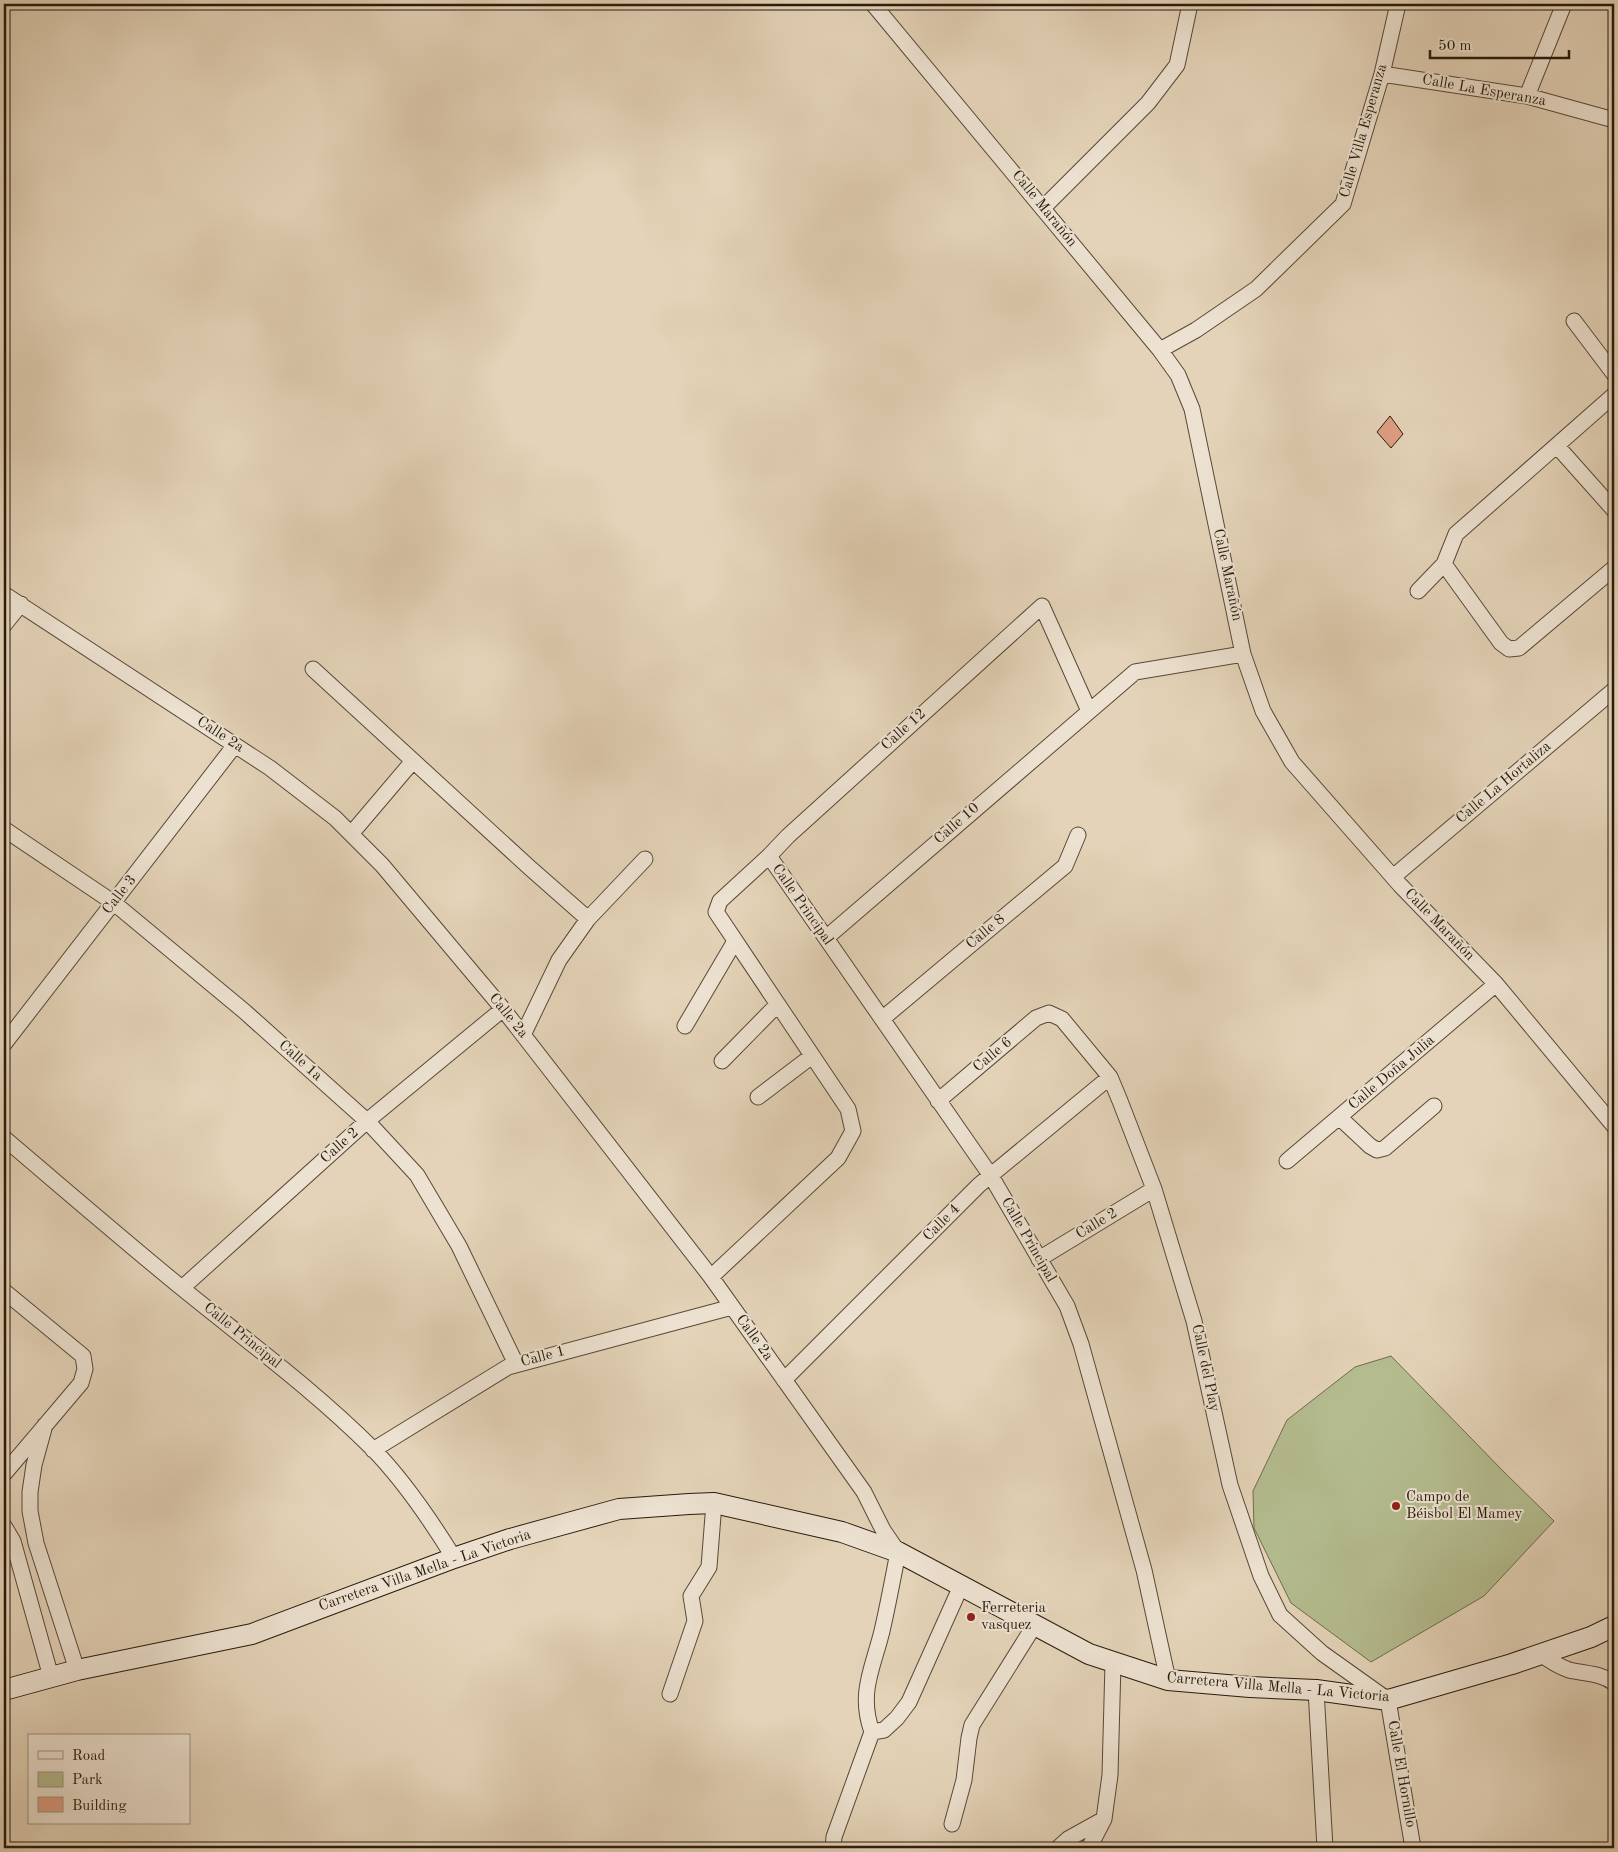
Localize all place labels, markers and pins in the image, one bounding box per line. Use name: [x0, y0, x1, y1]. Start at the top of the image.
place label: Campo de Béisbol El Mamey: [1406, 1490, 1523, 1522]
marker: Campo de Béisbol El Mamey: [1390, 1500, 1402, 1512]
place label: Ferreteria vasquez: [981, 1601, 1047, 1633]
marker: Ferreteria vasquez: [965, 1611, 977, 1623]

